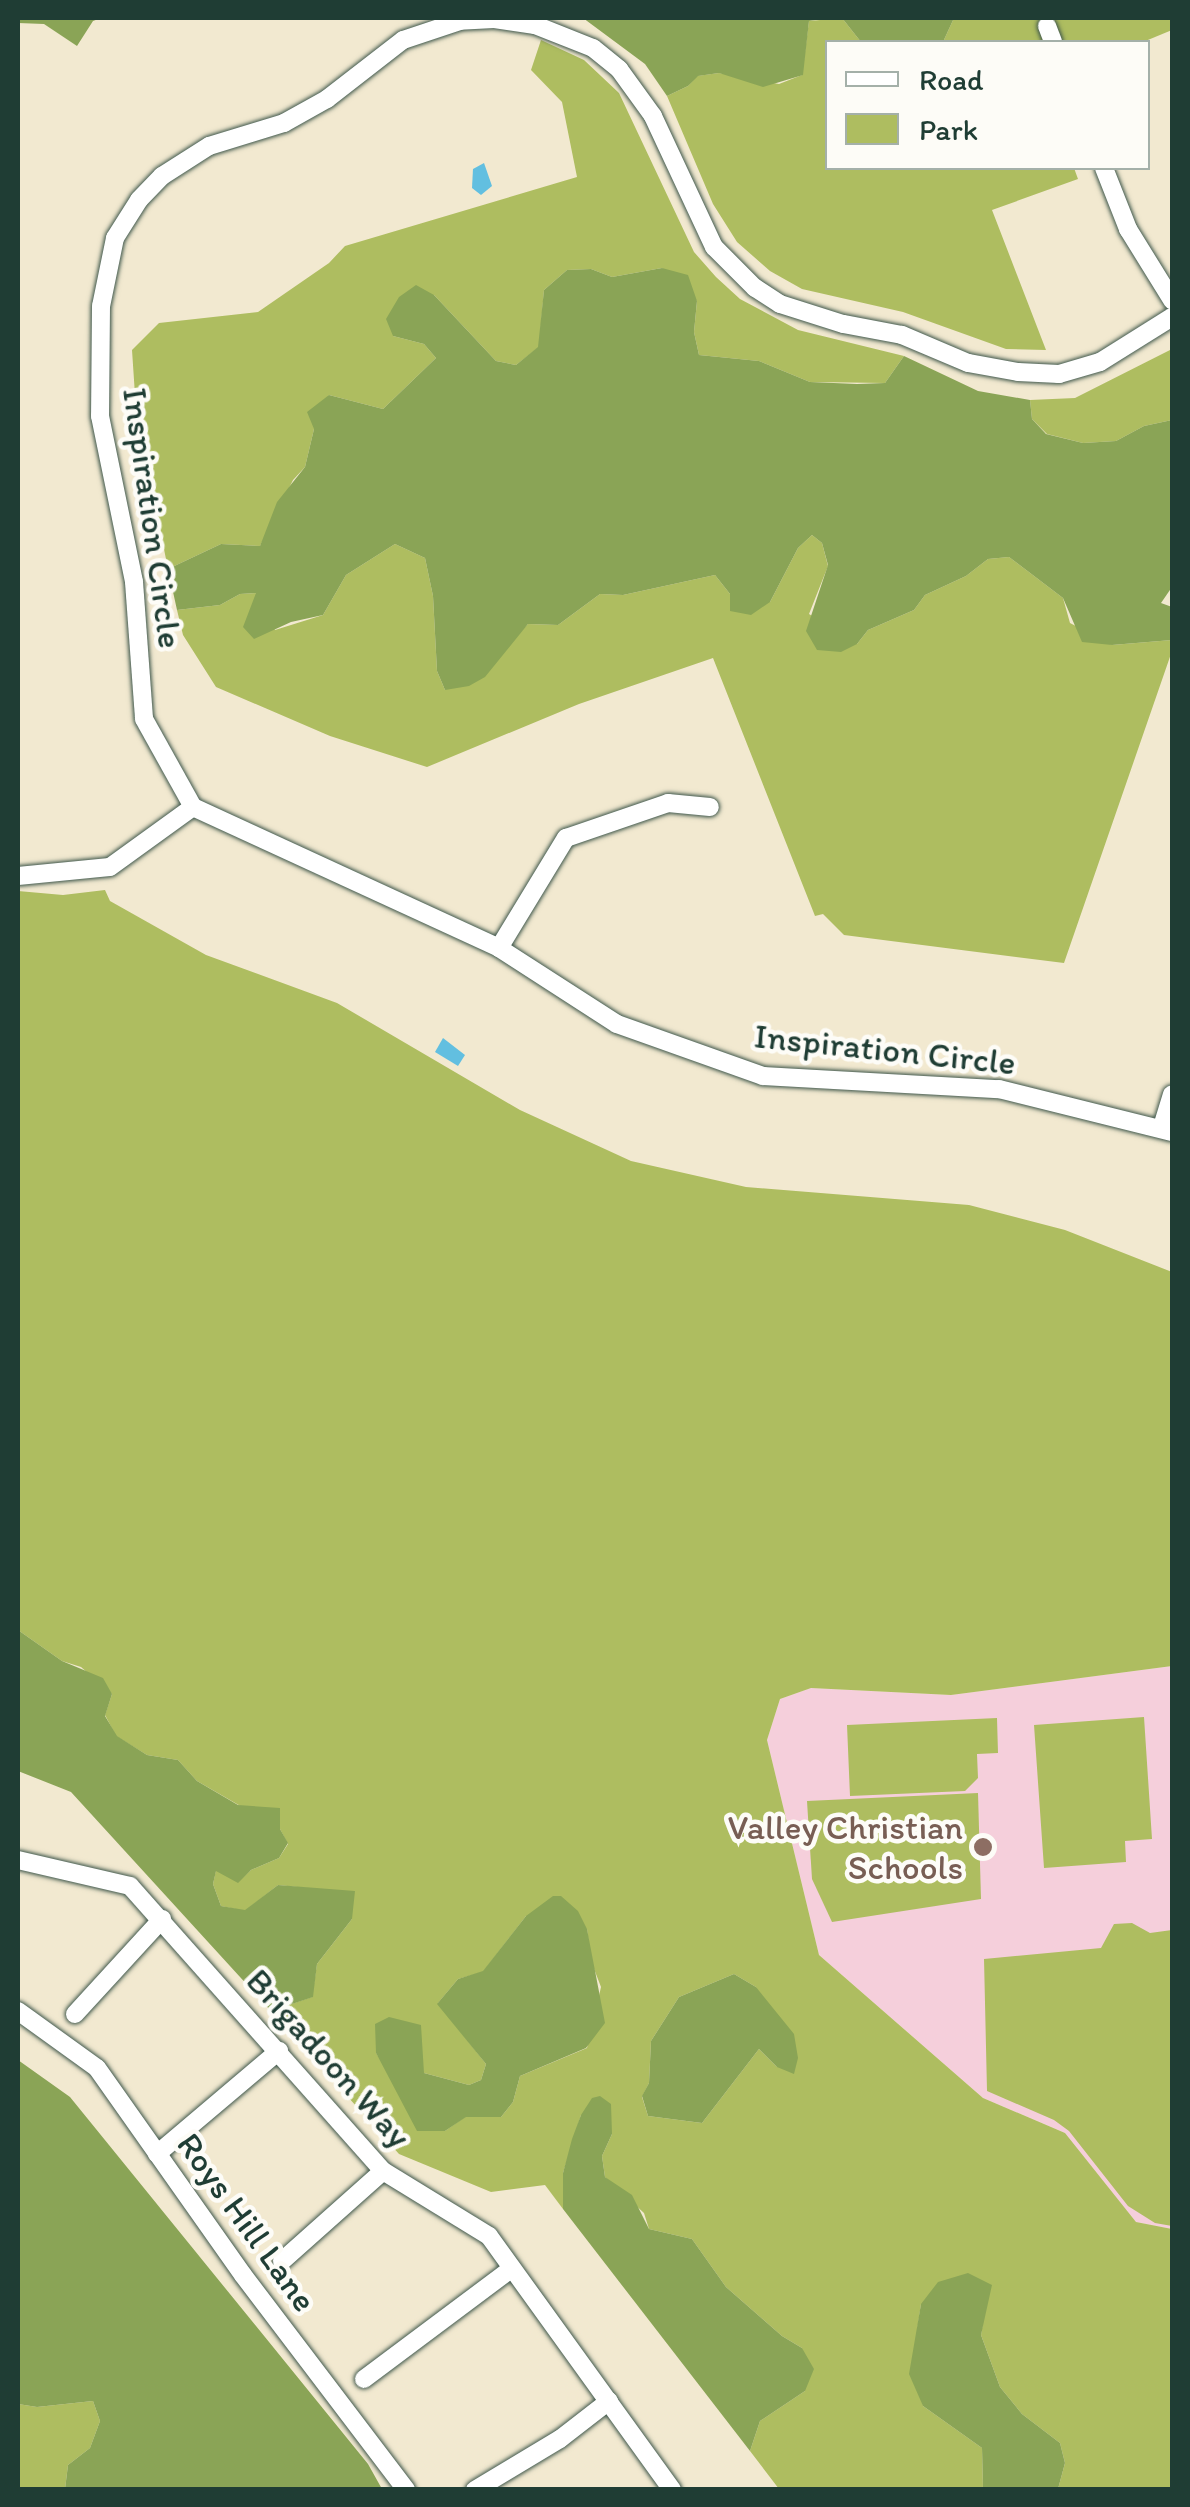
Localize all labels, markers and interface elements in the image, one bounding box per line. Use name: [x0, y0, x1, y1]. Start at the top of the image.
legend: [825, 40, 1150, 170]
text: Road: [919, 61, 984, 98]
text: Park: [919, 111, 978, 148]
street label: Inspiration Circle: [114, 385, 192, 651]
street label: Inspiration Circle: [752, 1014, 1018, 1084]
place label: Valley Christian Schools: [727, 1806, 963, 1888]
marker: Valley Christian Schools: [972, 1836, 994, 1858]
street label: Brigadoon Way: [238, 1960, 420, 2156]
street label: Roys Hill Lane: [168, 2124, 326, 2320]

